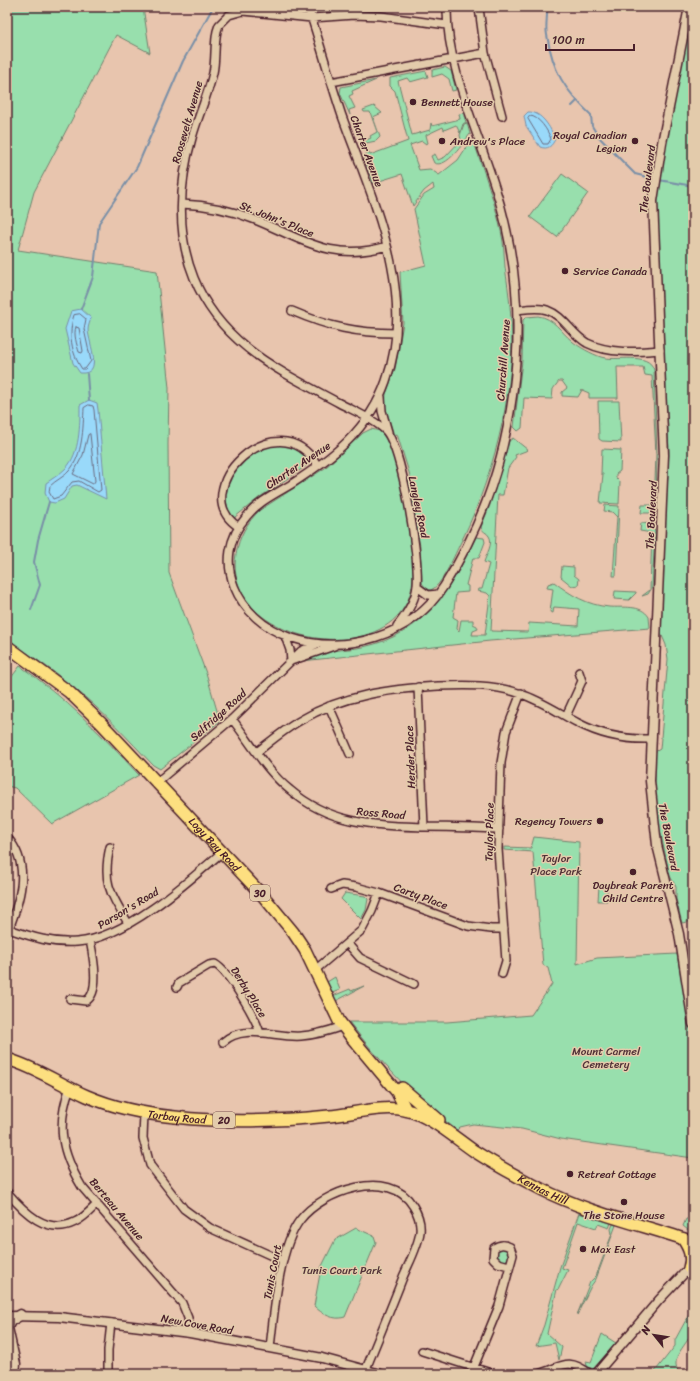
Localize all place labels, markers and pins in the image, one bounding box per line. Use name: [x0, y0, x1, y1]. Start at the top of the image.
place label: Bennett House: [421, 93, 493, 112]
marker: Bennett House: [408, 97, 418, 107]
place label: Royal Canadian Legion: [553, 126, 627, 158]
place label: Andrew's Place: [449, 132, 526, 151]
marker: Andrew's Place: [437, 136, 447, 146]
marker: Royal Canadian Legion: [630, 136, 640, 146]
place label: Service Canada: [573, 262, 648, 281]
marker: Service Canada: [560, 266, 570, 276]
place label: Regency Towers: [515, 812, 593, 831]
marker: Regency Towers: [595, 816, 605, 826]
marker: Daybreak Parent Child Centre: [628, 867, 638, 877]
place label: Daybreak Parent Child Centre: [592, 876, 674, 908]
place label: Retreat Cottage: [578, 1165, 657, 1184]
marker: Retreat Cottage: [565, 1169, 575, 1179]
marker: The Stone House: [619, 1197, 629, 1207]
place label: The Stone House: [583, 1206, 665, 1225]
place label: Max East: [591, 1240, 636, 1259]
marker: Max East: [578, 1244, 588, 1254]

